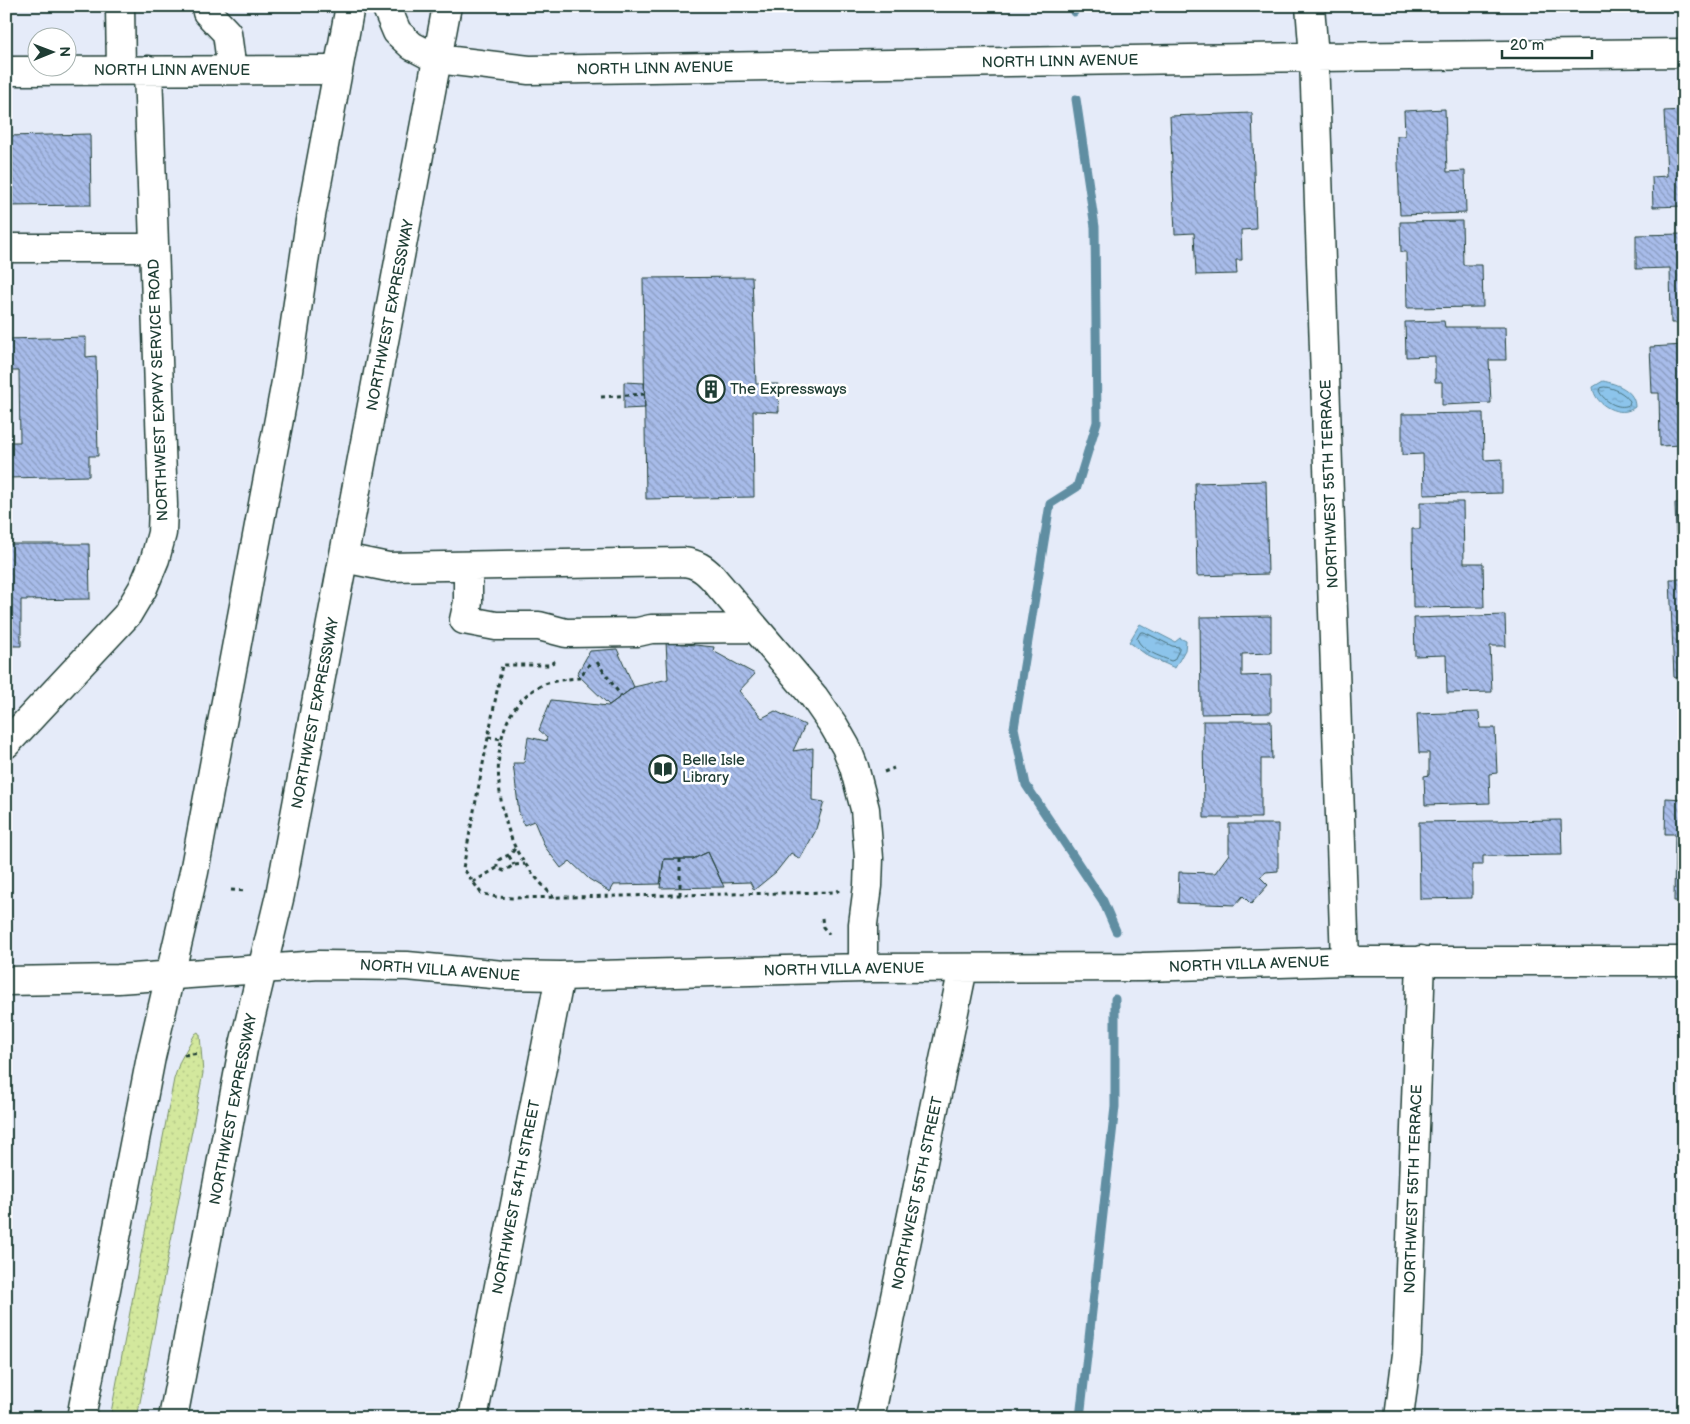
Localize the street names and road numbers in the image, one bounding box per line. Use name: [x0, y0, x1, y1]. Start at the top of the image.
street label: NORTH LINN AVENUE: [982, 51, 1139, 72]
street label: NORTH LINN AVENUE: [577, 58, 734, 79]
street label: NORTH LINN AVENUE: [94, 61, 250, 80]
street label: NORTHWEST EXPRESSWAY: [363, 218, 418, 412]
street label: NORTHWEST EXPWY SERVICE ROAD: [144, 258, 173, 522]
street label: NORTHWEST 55TH TERRACE: [1316, 379, 1343, 589]
street label: NORTHWEST EXPRESSWAY: [288, 616, 343, 810]
street label: NORTH VILLA AVENUE: [1168, 952, 1330, 977]
street label: NORTH VILLA AVENUE: [359, 955, 521, 986]
street label: NORTH VILLA AVENUE: [764, 959, 925, 980]
street label: NORTHWEST EXPRESSWAY: [206, 1012, 261, 1206]
street label: NORTHWEST 55TH TERRACE: [1400, 1084, 1427, 1294]
street label: NORTHWEST 55TH STREET: [888, 1095, 947, 1291]
street label: NORTHWEST 54TH STREET: [488, 1098, 545, 1296]

